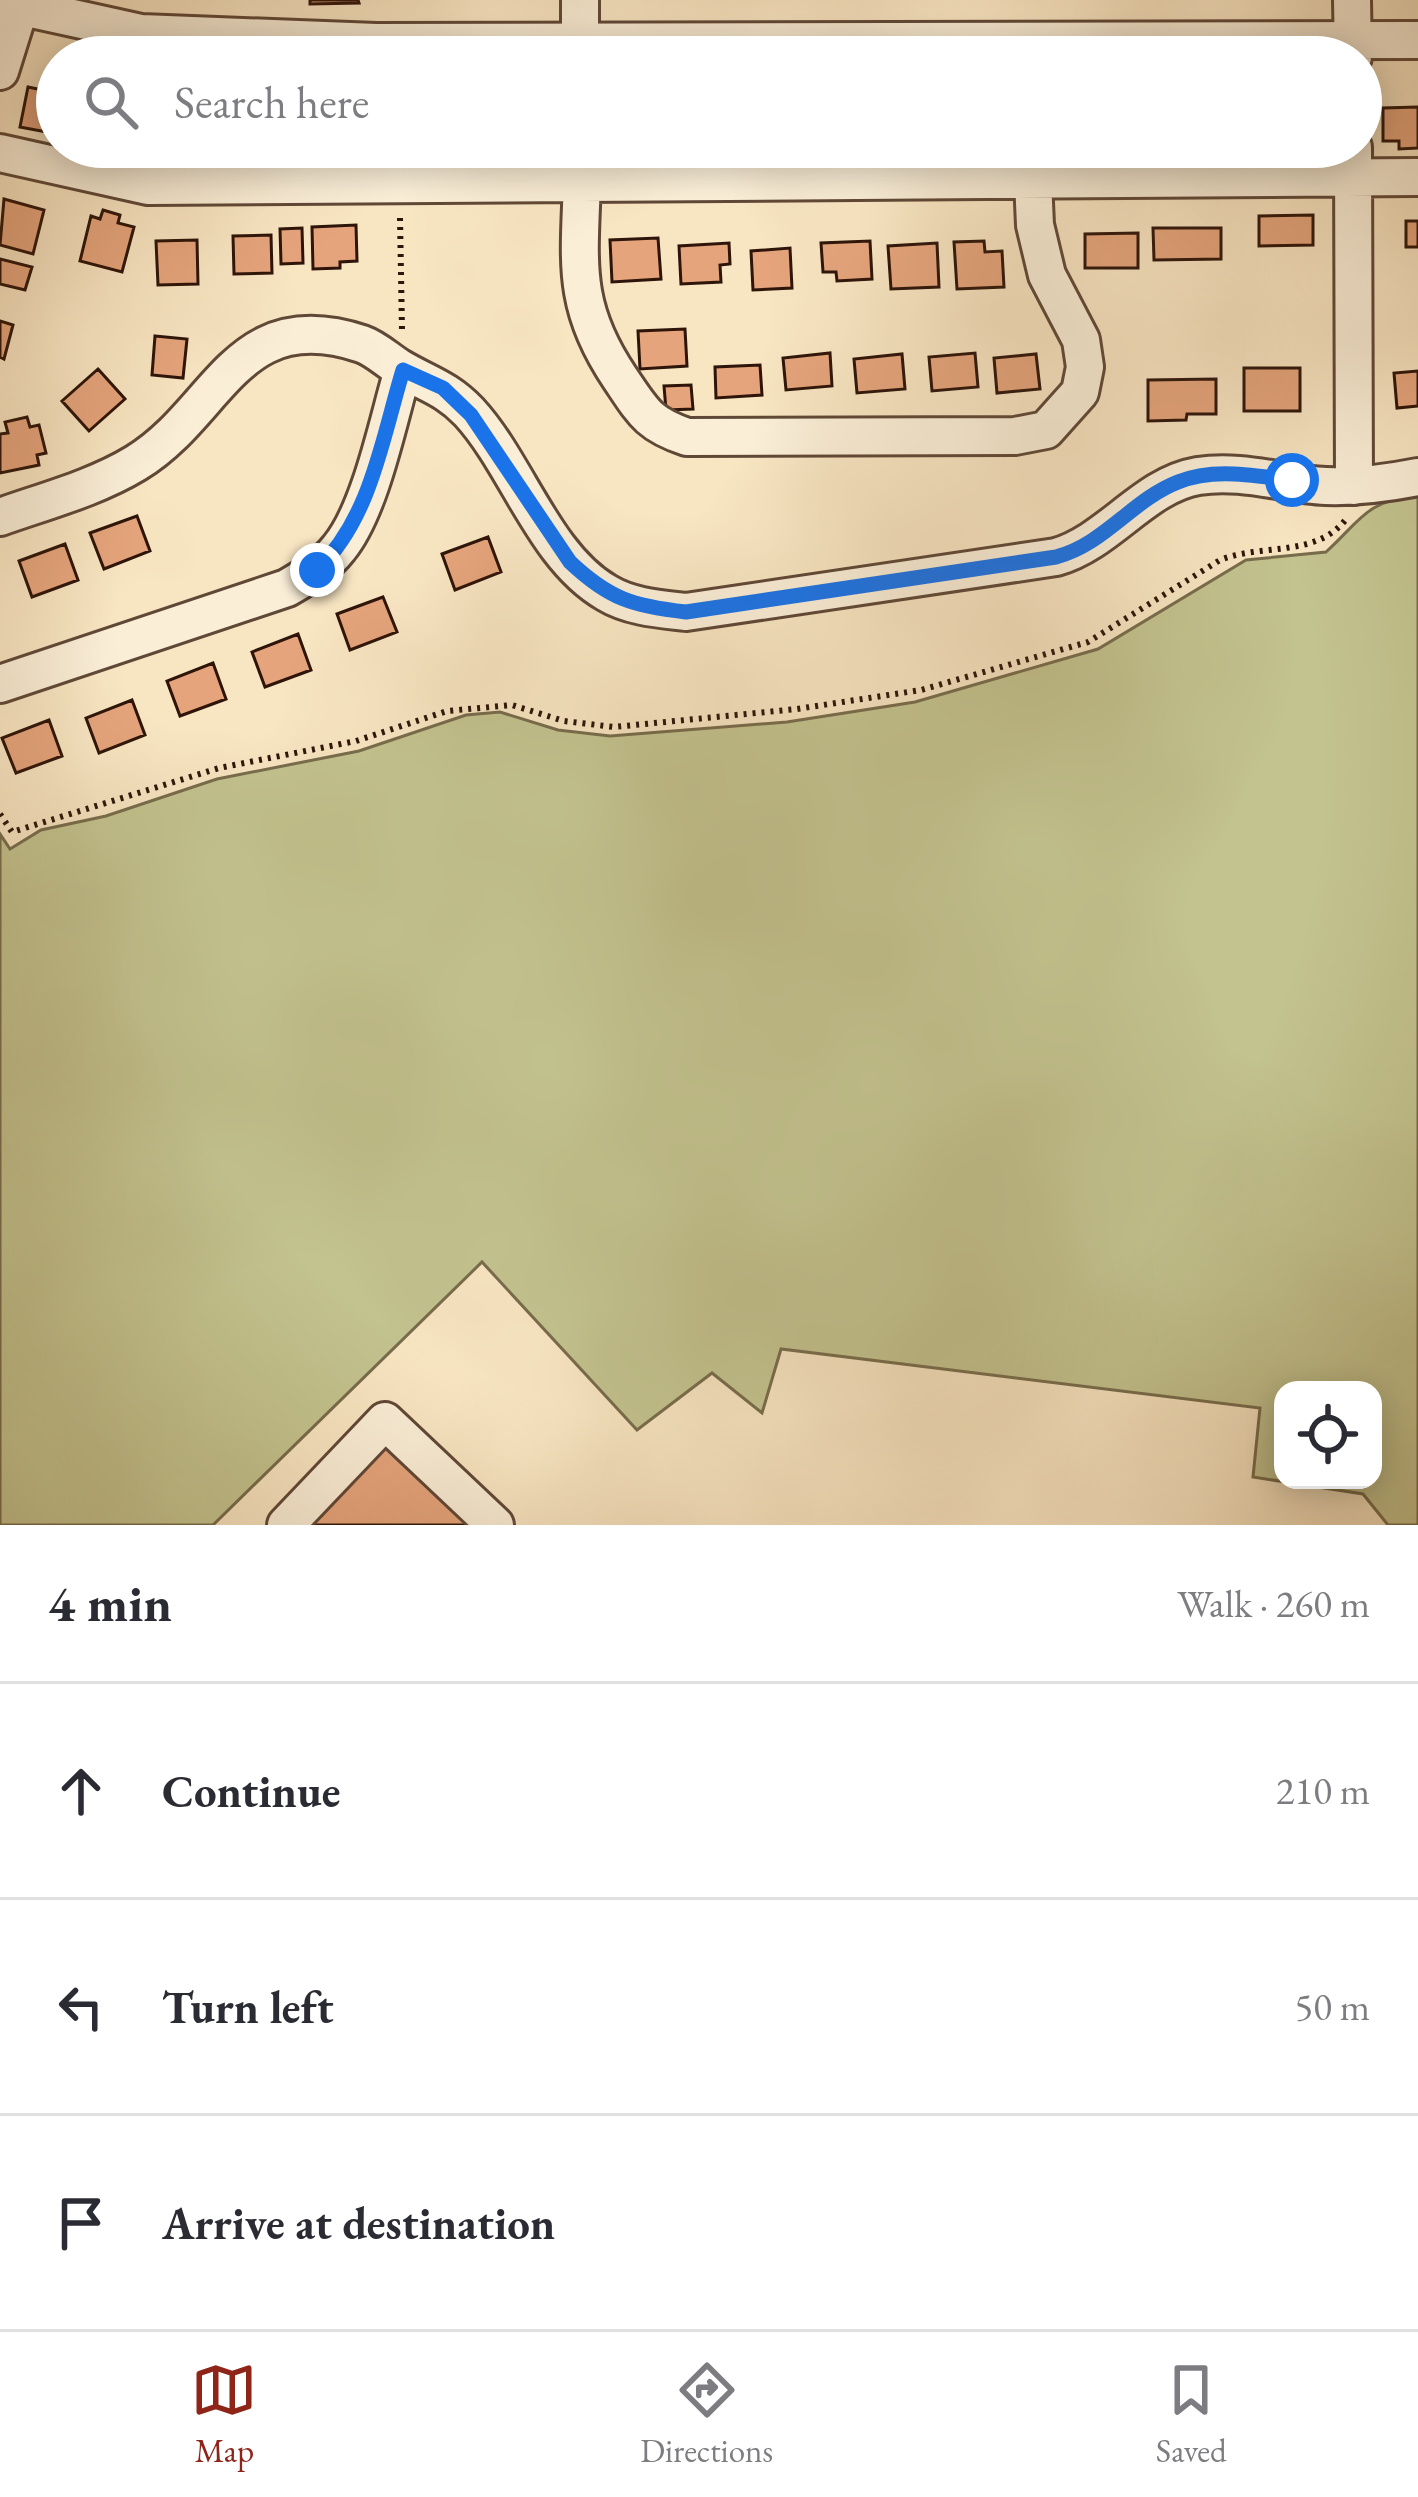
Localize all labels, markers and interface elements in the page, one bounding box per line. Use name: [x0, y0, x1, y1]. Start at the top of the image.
search box: [36, 36, 1382, 168]
icon: search: [78, 69, 144, 135]
text: Search here: [174, 73, 369, 131]
route start: [1265, 453, 1319, 507]
route end: [290, 543, 344, 597]
map controls: [1274, 1381, 1382, 1489]
button: locate: [1274, 1381, 1382, 1489]
text: 4 min: [48, 1570, 172, 1636]
text: Walk · 260 m: [1177, 1578, 1370, 1629]
icon: ahead: [48, 1758, 114, 1824]
text: Continue: [162, 1762, 340, 1820]
text: 210 m: [1276, 1765, 1370, 1816]
icon: left: [48, 1974, 114, 2040]
text: Turn left: [162, 1978, 334, 2036]
text: 50 m: [1294, 1981, 1370, 2032]
icon: arrive: [48, 2190, 114, 2256]
text: Arrive at destination: [162, 2194, 555, 2252]
tab: Map: [191, 2357, 257, 2472]
tab: Directions: [640, 2357, 773, 2472]
tab: Saved: [1156, 2357, 1227, 2472]

